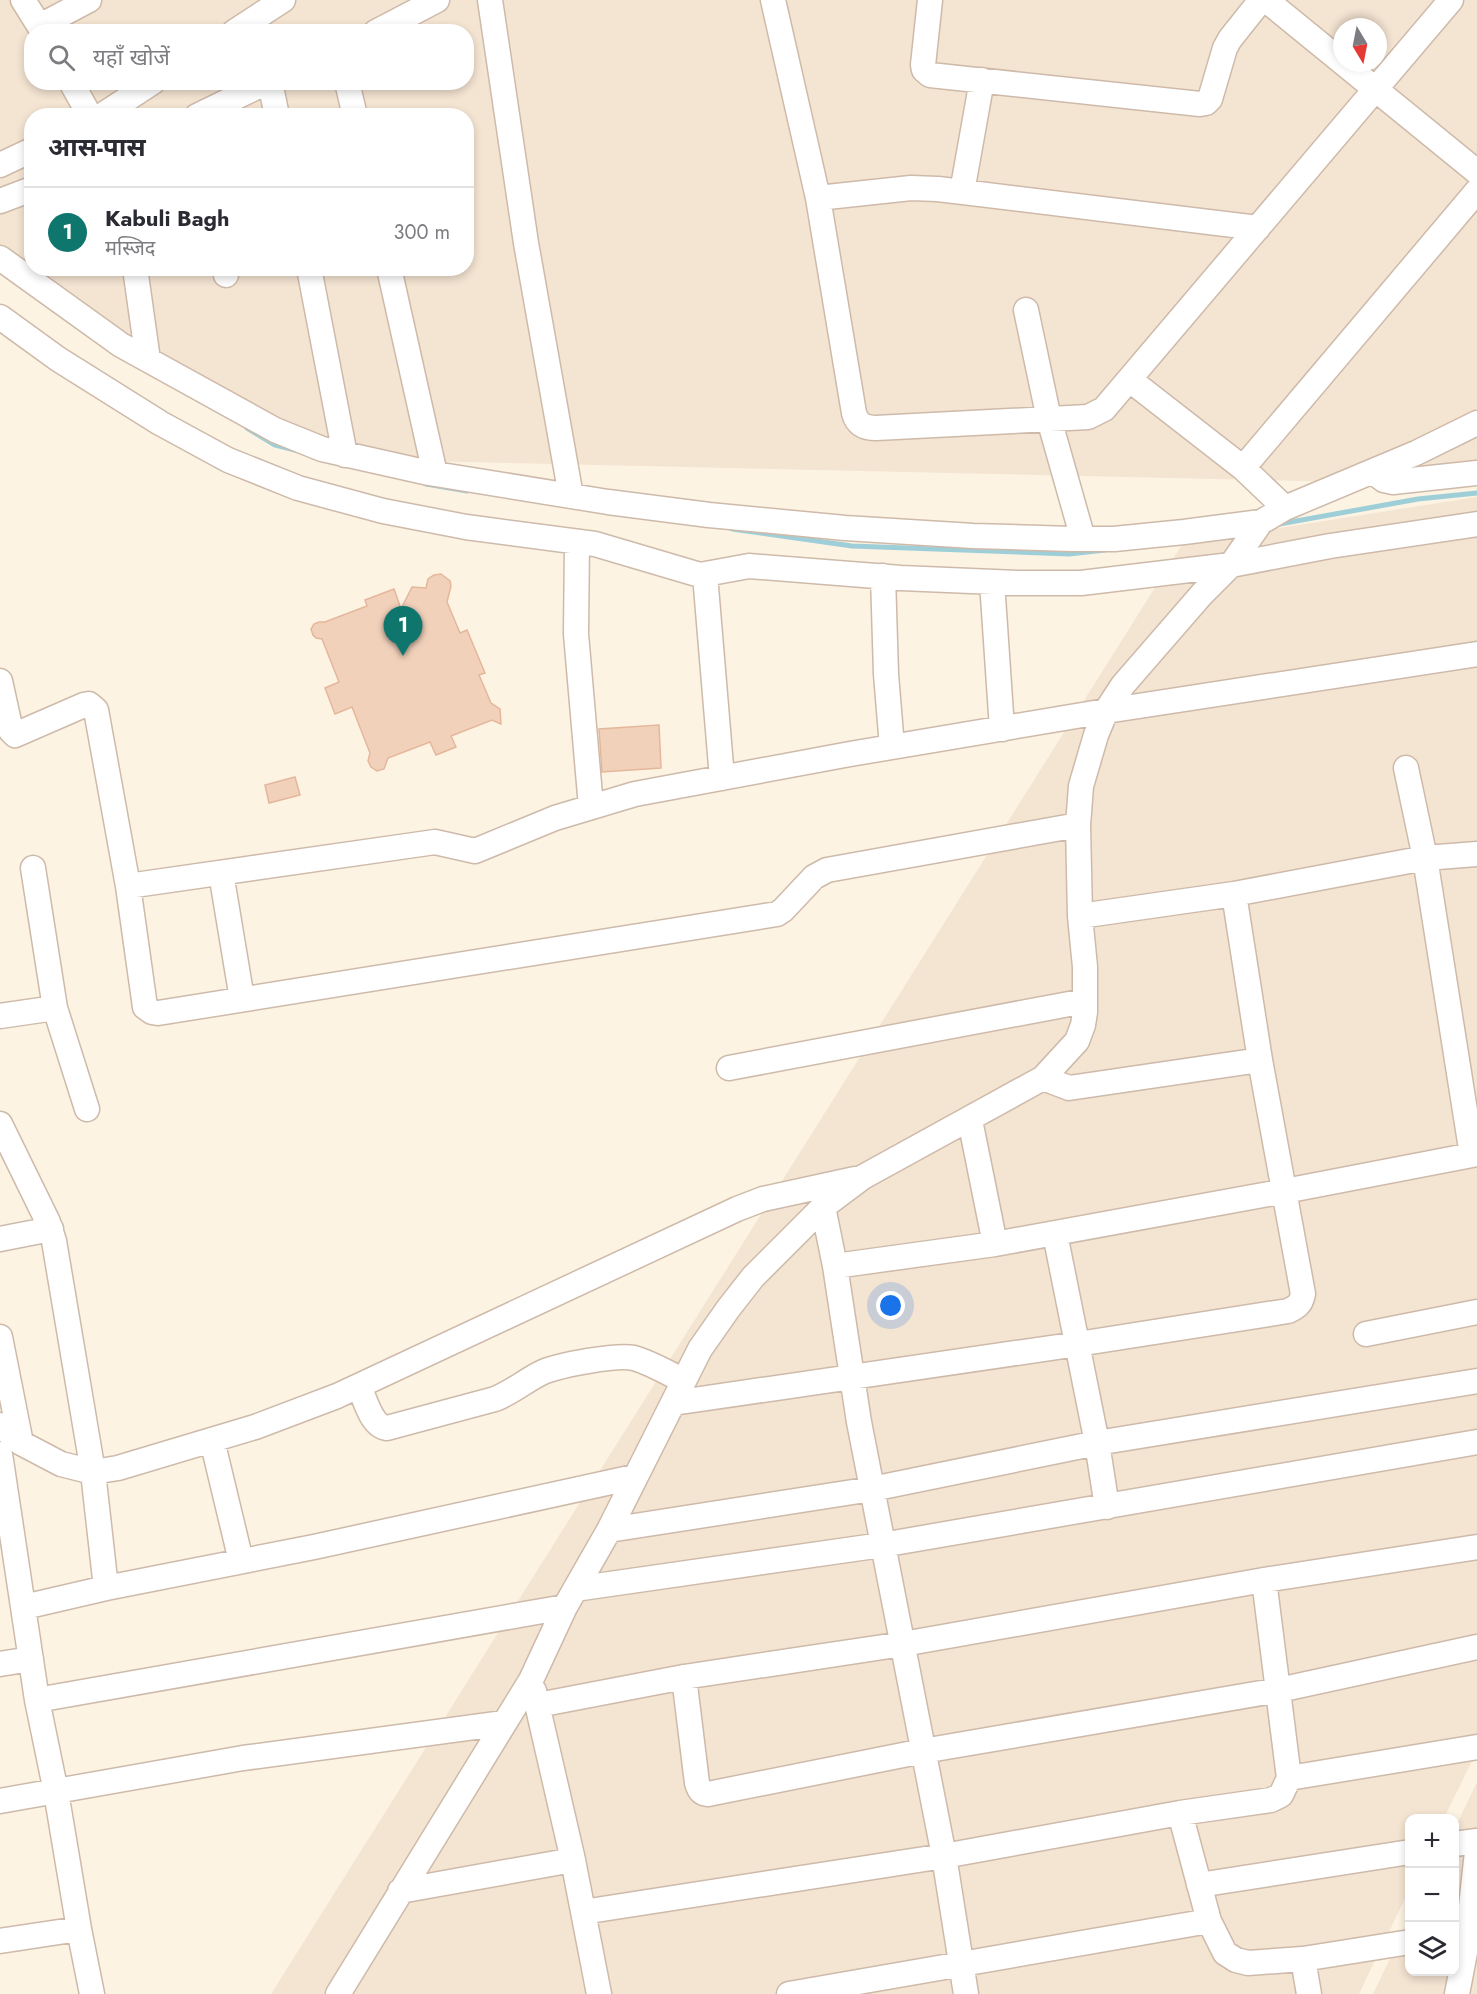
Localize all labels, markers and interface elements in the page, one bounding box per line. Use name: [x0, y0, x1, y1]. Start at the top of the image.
north arrow: [1333, 18, 1387, 72]
search box: [24, 24, 474, 90]
icon: search: [45, 41, 78, 74]
text: यहाँ खोजें: [93, 41, 170, 73]
text: आस-पास: [48, 128, 146, 166]
text: Kabuli Bagh: [105, 202, 229, 234]
text: 1: [62, 218, 73, 247]
text: 300 m: [393, 218, 450, 247]
text: मस्जिद: [105, 234, 155, 263]
pin: 1: [384, 606, 422, 656]
your location: [876, 1291, 905, 1320]
map controls: [1405, 1814, 1459, 1976]
button: +: [1405, 1814, 1459, 1868]
button: −: [1405, 1868, 1459, 1922]
button: layers: [1405, 1922, 1459, 1976]

